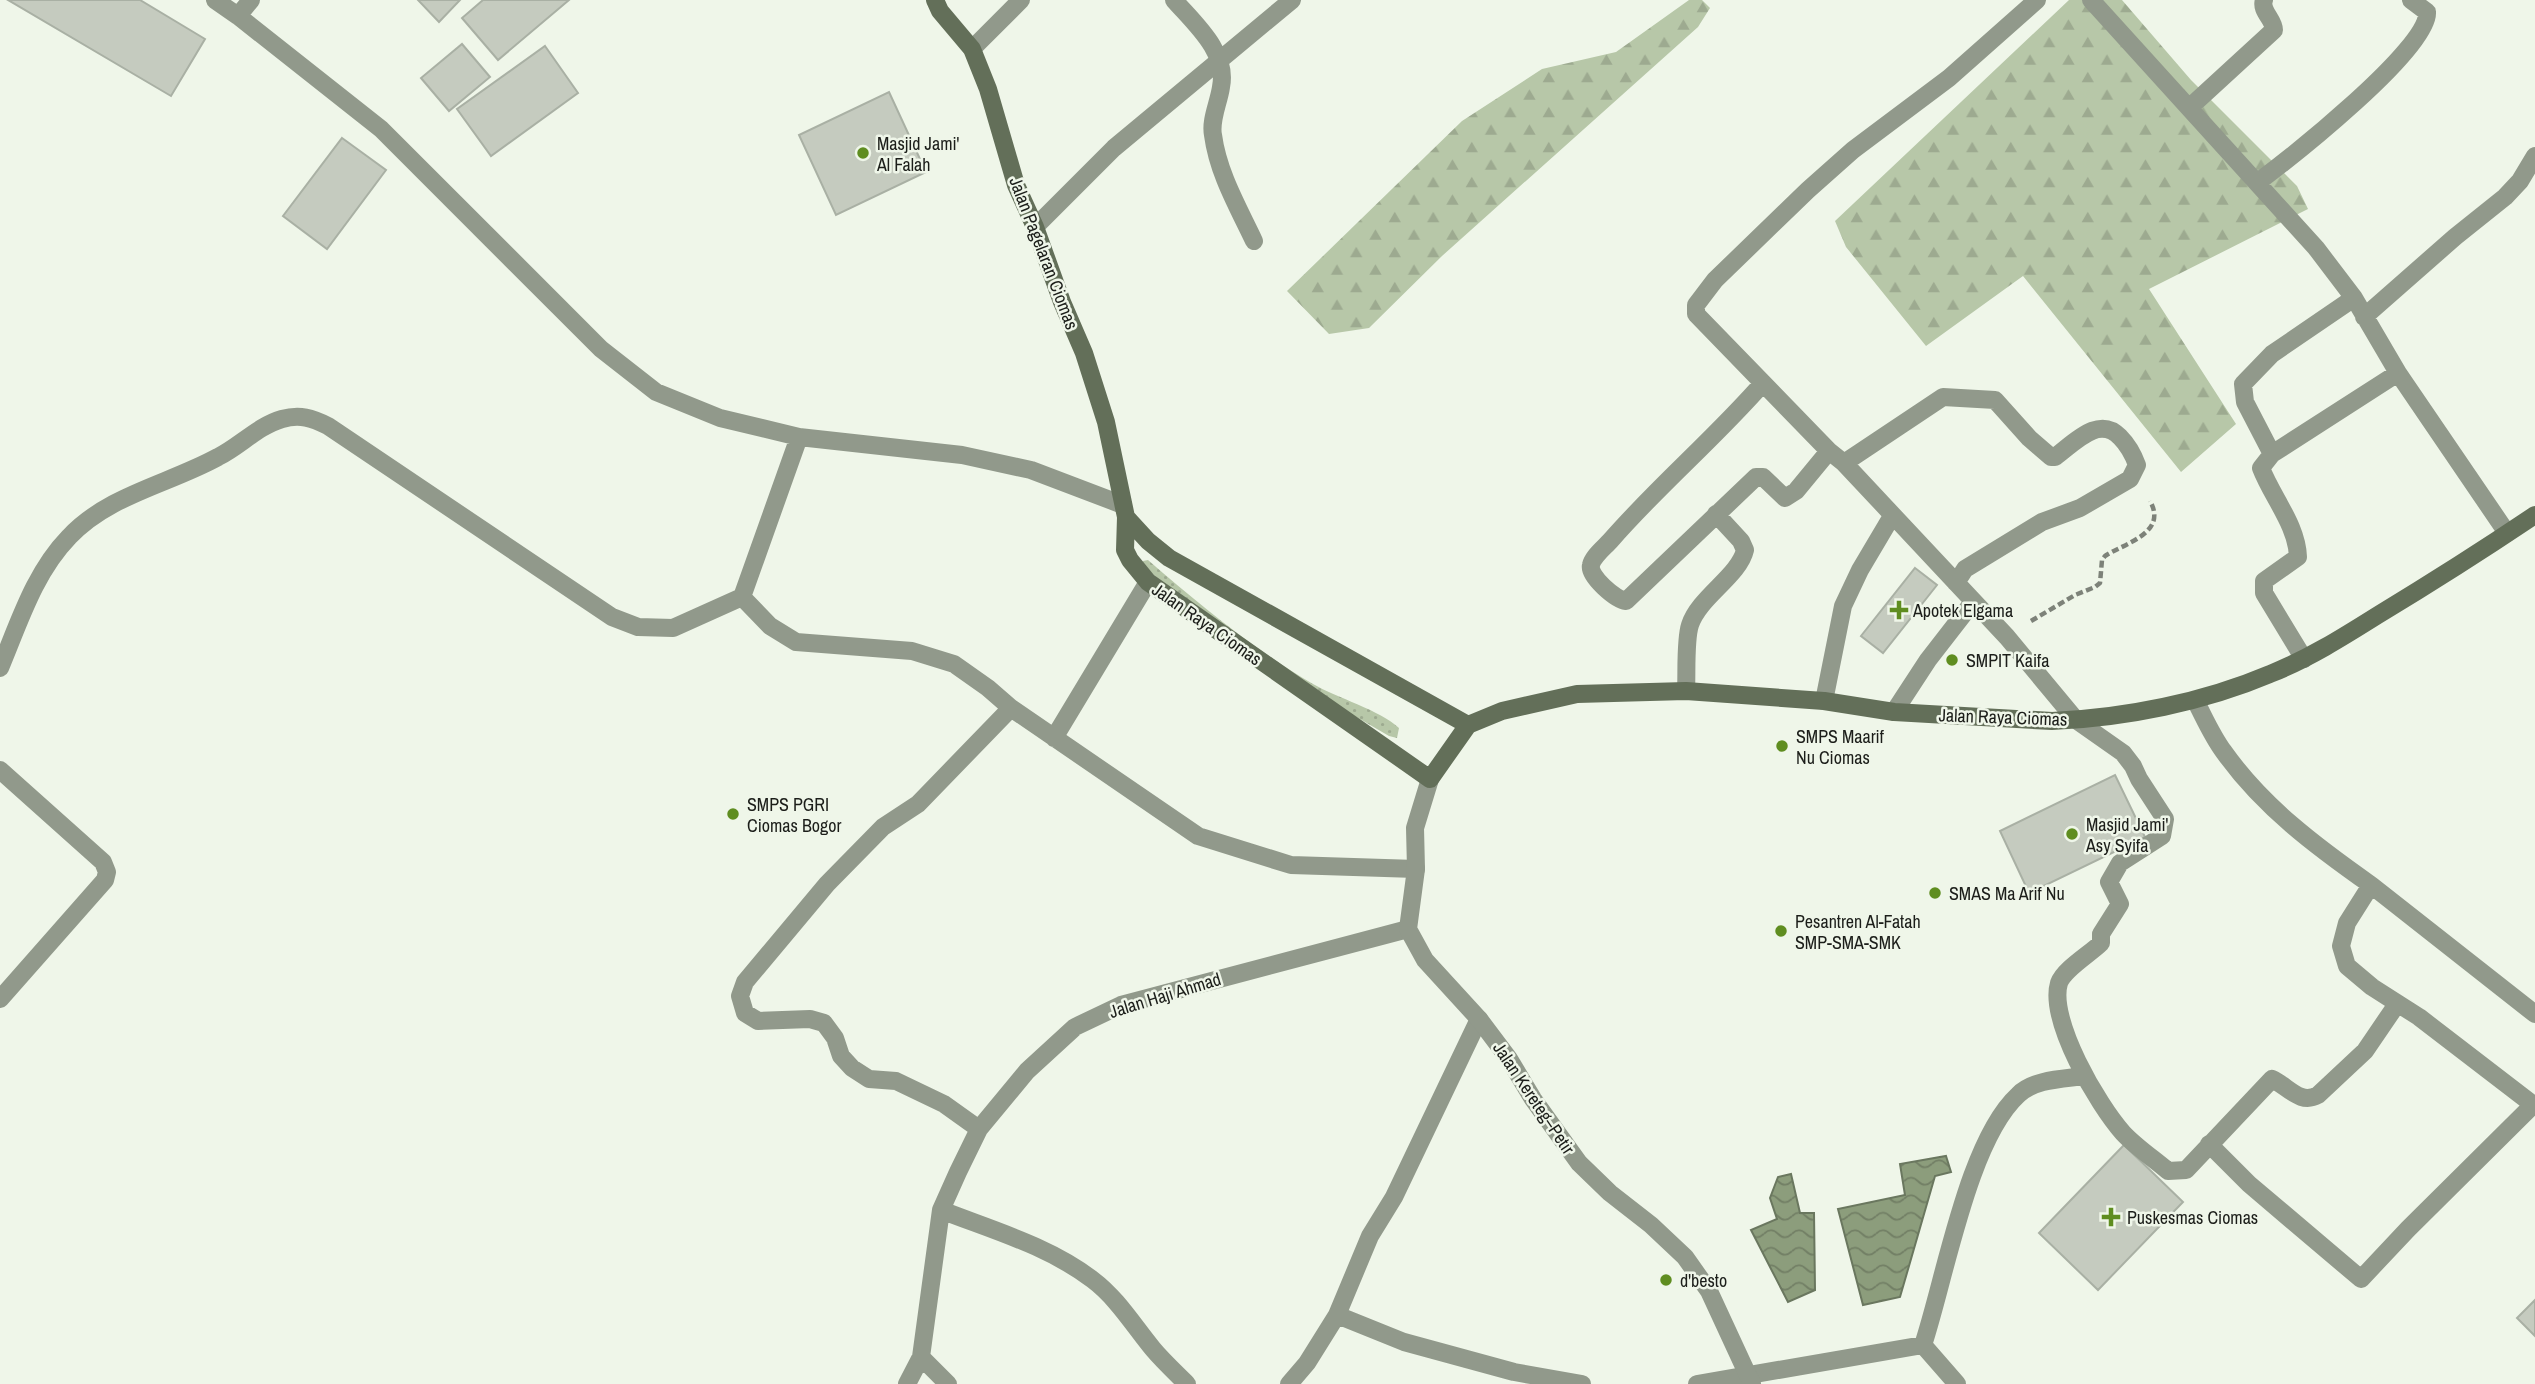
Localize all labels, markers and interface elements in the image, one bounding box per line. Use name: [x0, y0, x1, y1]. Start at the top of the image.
place label: Masjid Jami' Al Falah: [876, 131, 960, 177]
marker: Masjid Jami' Al Falah: [855, 145, 871, 161]
street label: Jalan Pagelaran Ciomas: [1003, 173, 1085, 333]
street label: Jalan Raya Ciomas: [1147, 577, 1267, 671]
place label: Apotek Elgama: [1912, 598, 2013, 623]
marker: Apotek Elgama: [1891, 602, 1907, 618]
place label: SMPIT Kaifa: [1966, 648, 2049, 673]
marker: SMPIT Kaifa: [1944, 652, 1960, 668]
street label: Jalan Raya Ciomas: [1938, 702, 2068, 732]
place label: SMPS Maarif Nu Ciomas: [1796, 724, 1885, 770]
marker: SMPS Maarif Nu Ciomas: [1774, 738, 1790, 754]
place label: SMPS PGRI Ciomas Bogor: [747, 792, 841, 838]
marker: SMPS PGRI Ciomas Bogor: [725, 806, 741, 822]
place label: Masjid Jami' Asy Syifa: [2085, 812, 2169, 858]
marker: Masjid Jami' Asy Syifa: [2064, 826, 2080, 842]
place label: SMAS Ma Arif Nu: [1949, 881, 2065, 906]
marker: SMAS Ma Arif Nu: [1927, 885, 1943, 901]
place label: Pesantren Al-Fatah SMP-SMA-SMK: [1795, 909, 1921, 955]
marker: Pesantren Al-Fatah SMP-SMA-SMK: [1773, 923, 1789, 939]
street label: Jalan Haji Ahmad: [1106, 966, 1224, 1024]
street label: Jalan Kereteg–Petir: [1487, 1037, 1581, 1159]
place label: Puskesmas Ciomas: [2127, 1205, 2258, 1230]
marker: Puskesmas Ciomas: [2101, 1207, 2121, 1227]
place label: d'besto: [1680, 1268, 1727, 1293]
marker: d'besto: [1658, 1272, 1674, 1288]

